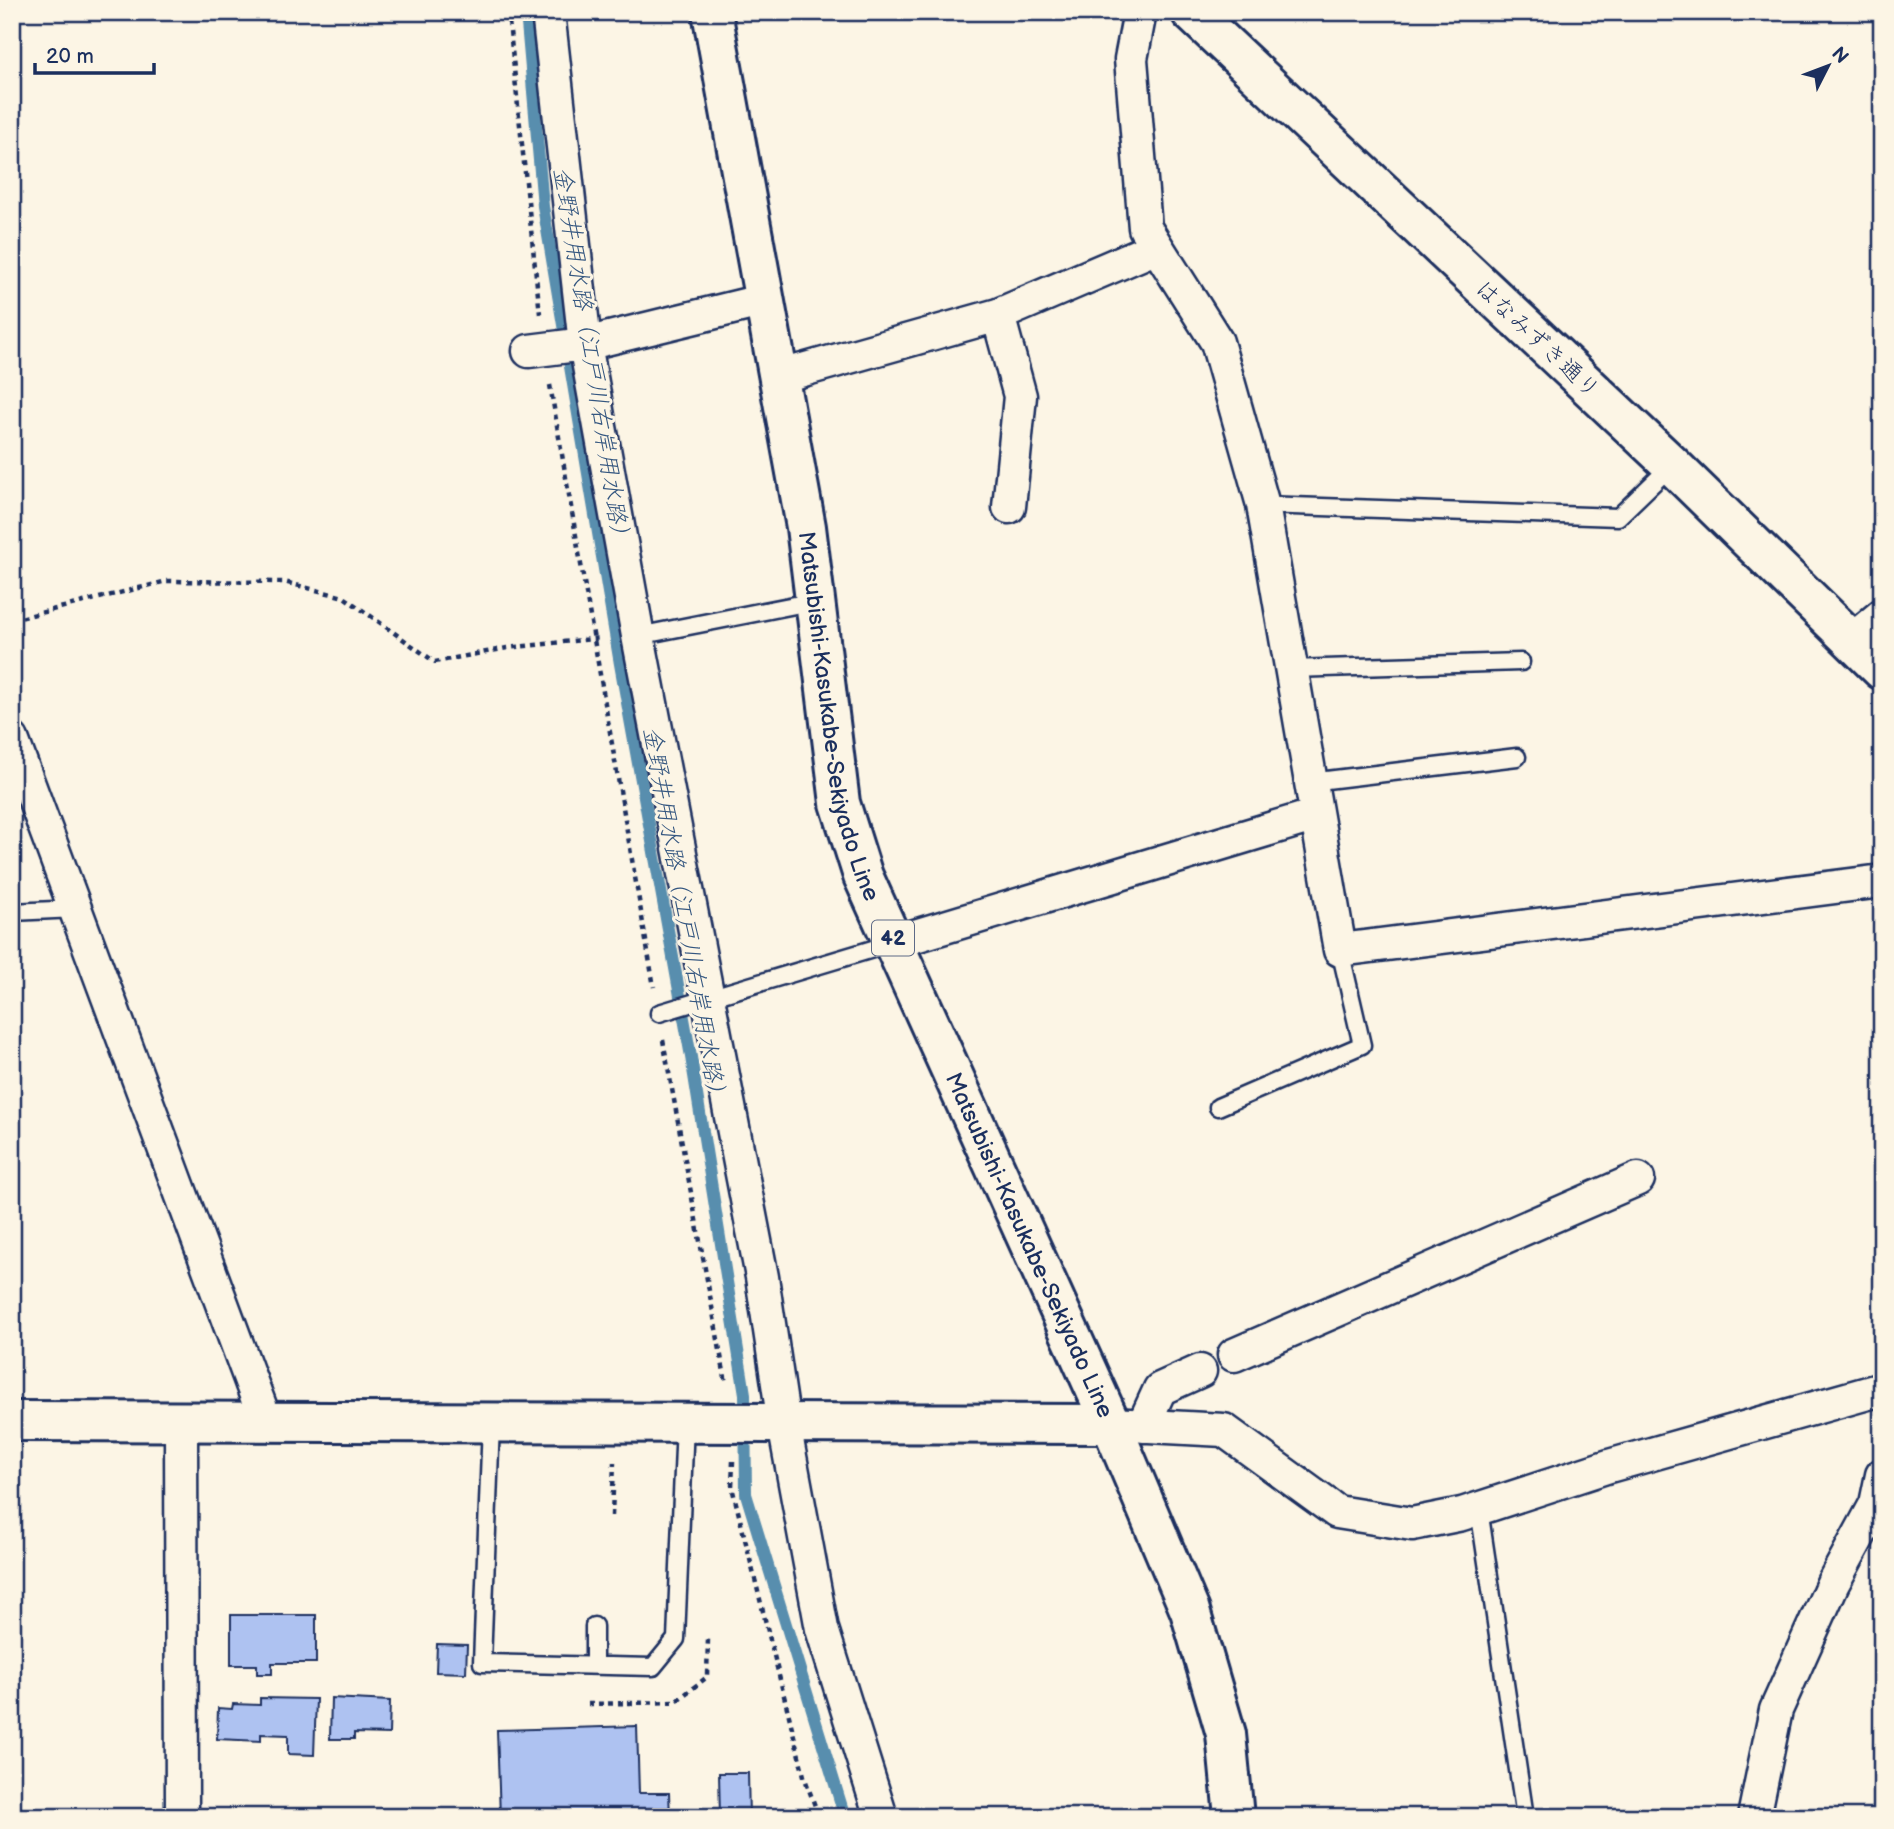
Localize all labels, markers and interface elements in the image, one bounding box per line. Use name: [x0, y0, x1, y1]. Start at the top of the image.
scale bar: [35, 32, 154, 76]
north arrow: [1792, 32, 1862, 102]
text: N: [1826, 43, 1853, 69]
text: 20 m: [46, 44, 94, 69]
water label: 金野井用水路（江戸川右岸用水路）: [547, 165, 636, 549]
street label: はなみずき通り: [1469, 275, 1605, 405]
street label: Matsubishi-Kasukabe-Sekiyado Line: [792, 530, 885, 906]
water label: 金野井用水路（江戸川右岸用水路）: [637, 724, 732, 1108]
road number: 42: [872, 920, 914, 956]
street label: Matsubishi-Kasukabe-Sekiyado Line: [939, 1068, 1119, 1422]

